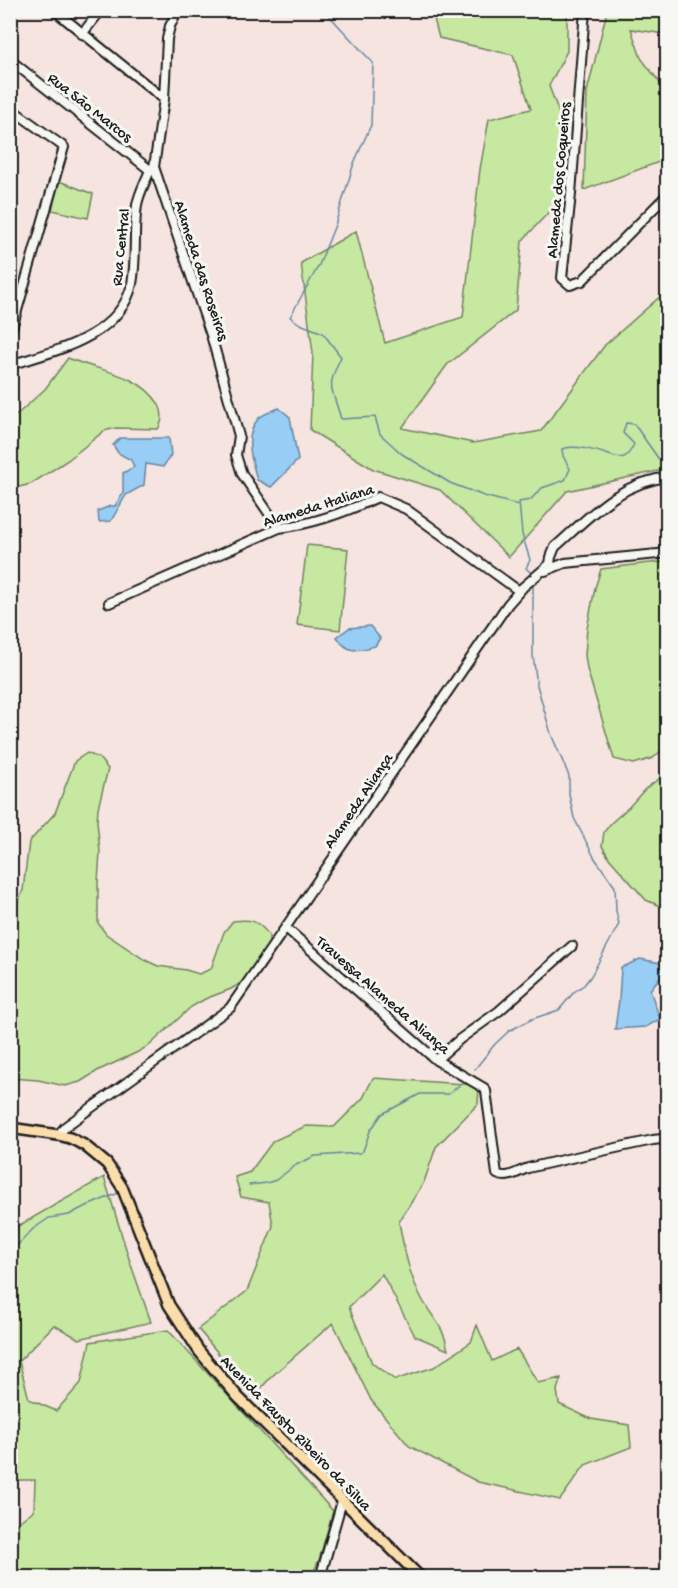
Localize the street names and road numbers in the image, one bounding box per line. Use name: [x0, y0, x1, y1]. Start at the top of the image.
street label: Rua São Marcos: [43, 70, 136, 148]
street label: Alameda dos Coqueiros: [544, 100, 577, 259]
street label: Alameda das Roseiras: [168, 199, 232, 345]
street label: Rua Central: [109, 208, 136, 287]
street label: Alameda Italiana: [261, 481, 378, 533]
street label: Alameda Aliança: [321, 750, 399, 853]
street label: Travessa Alameda Aliança: [310, 933, 453, 1061]
street label: Avenida Fausto Ribeiro da Silva: [215, 1353, 375, 1517]

